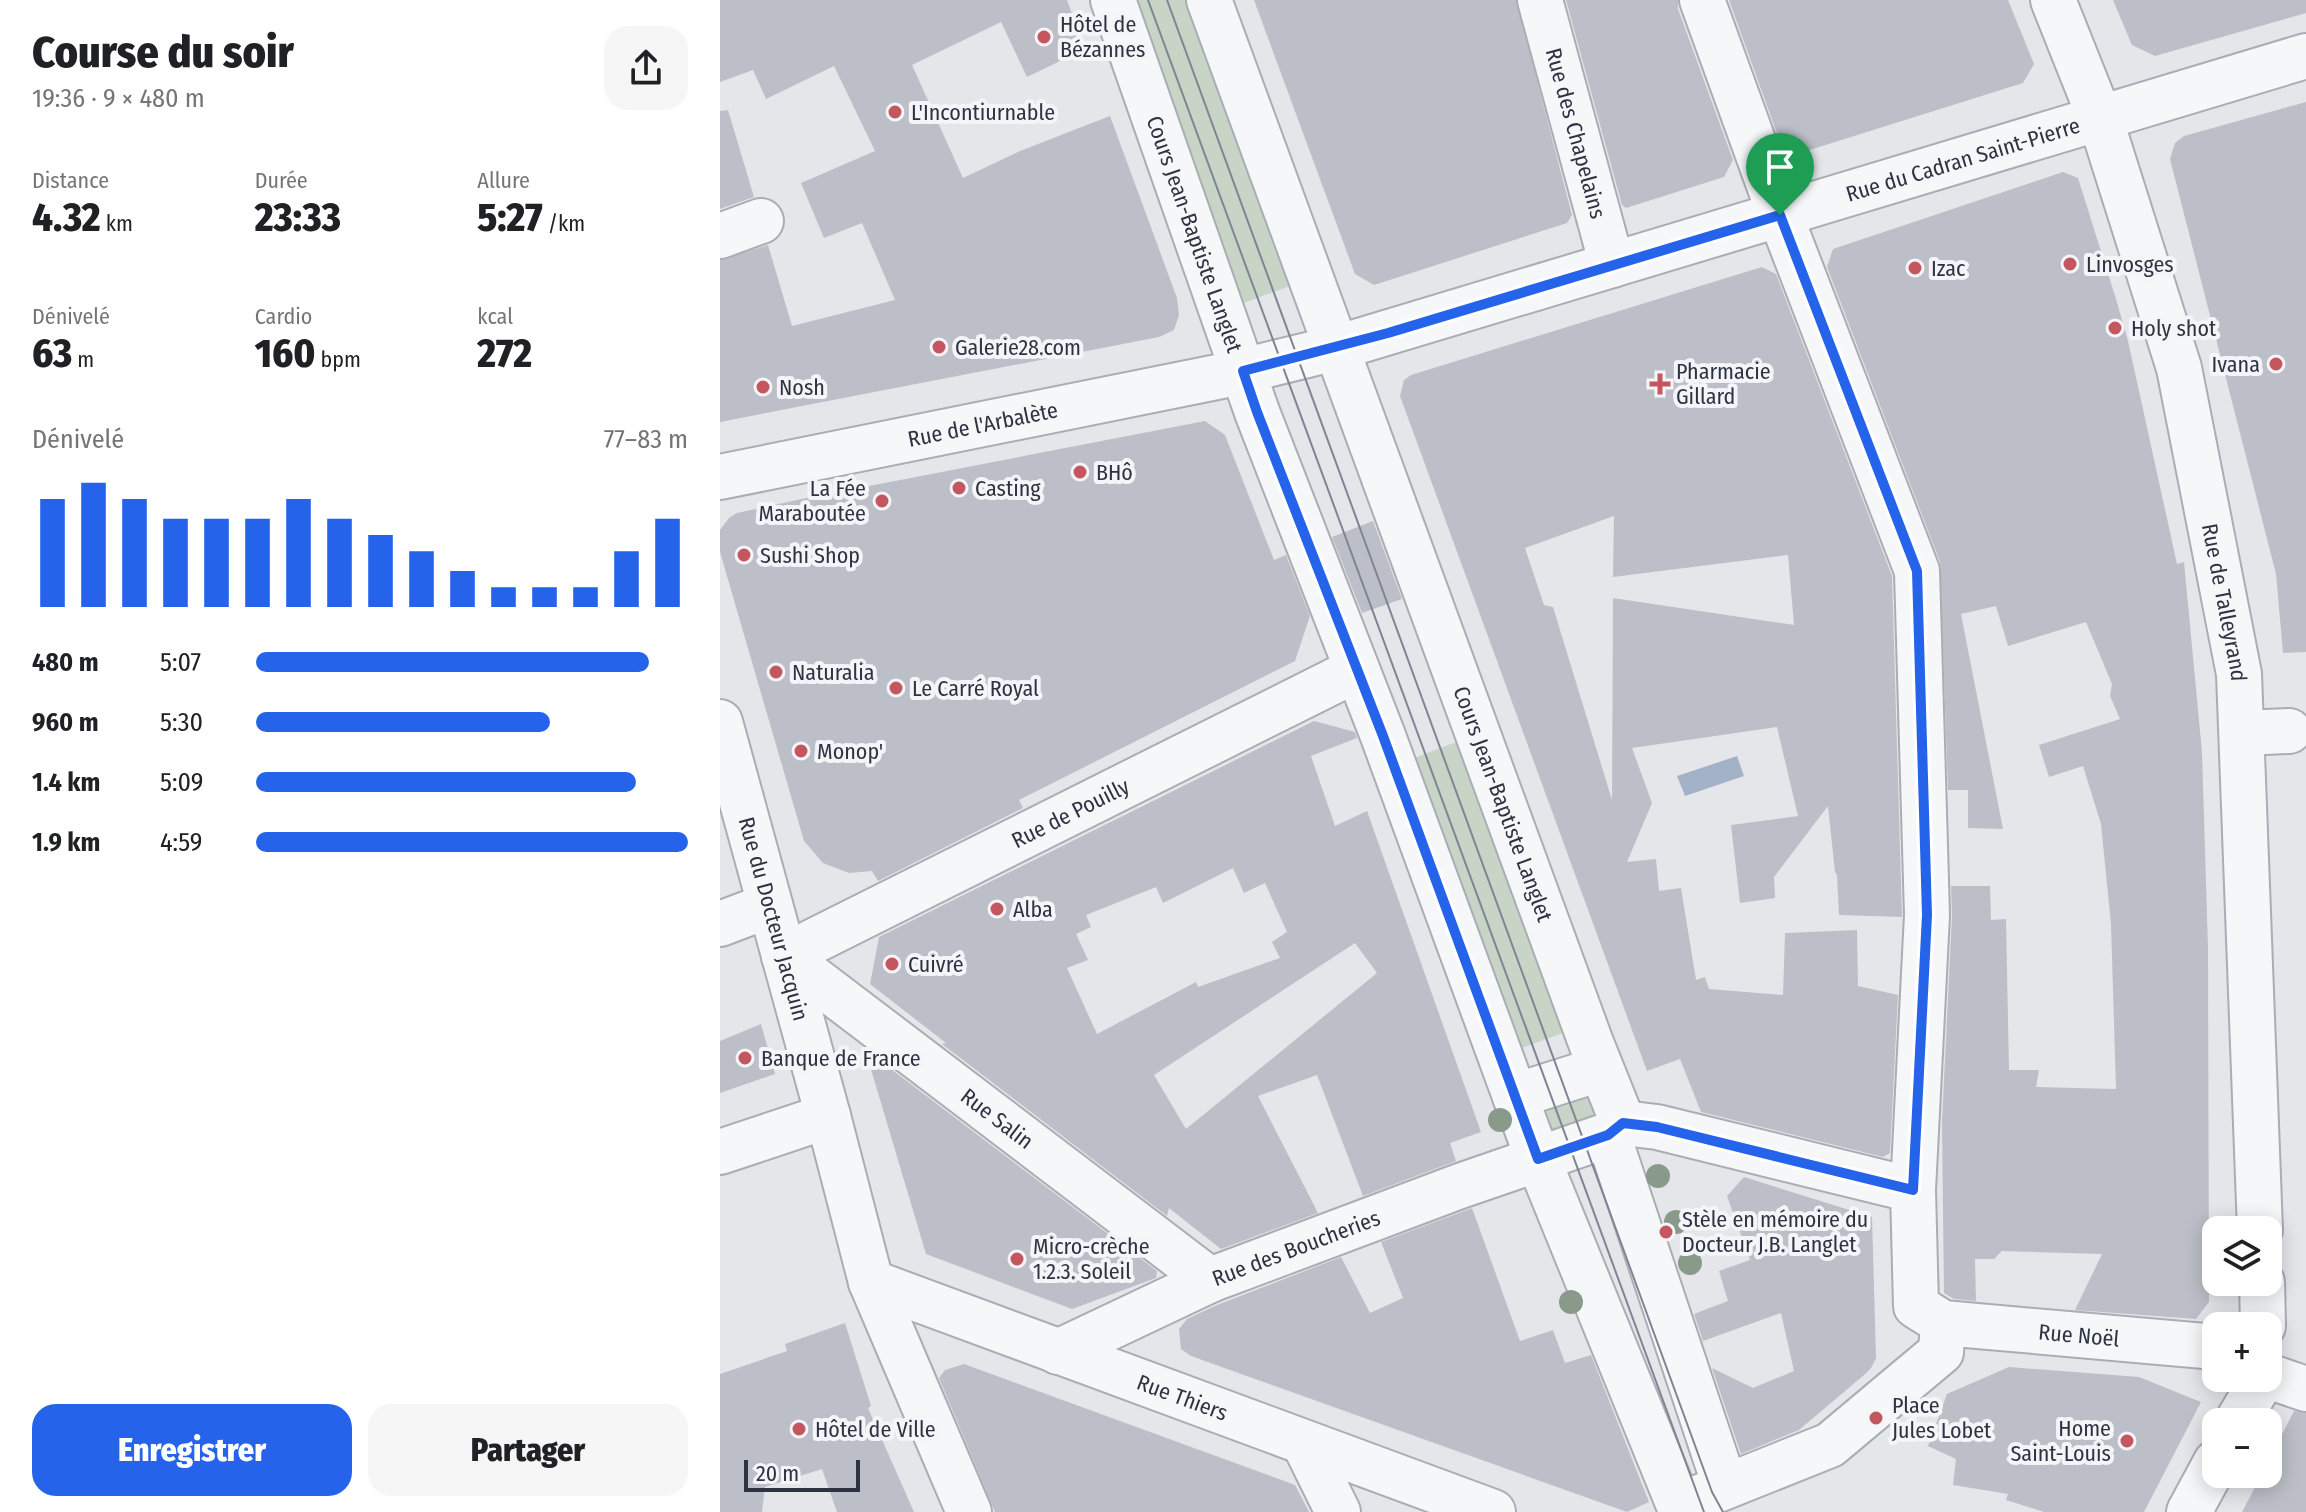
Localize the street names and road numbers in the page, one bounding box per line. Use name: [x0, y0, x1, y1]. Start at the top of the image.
street label: Rue des Chapelains: [1540, 45, 1612, 222]
street label: Rue du Cadran Saint-Pierre: [1843, 111, 2083, 207]
street label: Cours Jean-Baptiste Langlet: [1141, 112, 1249, 357]
street label: Rue de l'Arbalète: [905, 396, 1060, 452]
street label: Rue de Talleyrand: [2196, 521, 2253, 682]
street label: Cours Jean-Baptiste Langlet: [1448, 682, 1559, 926]
street label: Rue de Pouilly: [1007, 772, 1134, 854]
street label: Rue du Docteur Jacquin: [733, 814, 815, 1024]
street label: Rue Salin: [956, 1082, 1039, 1154]
street label: Rue des Boucheries: [1208, 1204, 1384, 1292]
street label: Rue Noël: [2037, 1318, 2121, 1352]
street label: Rue Thiers: [1133, 1368, 1231, 1426]

